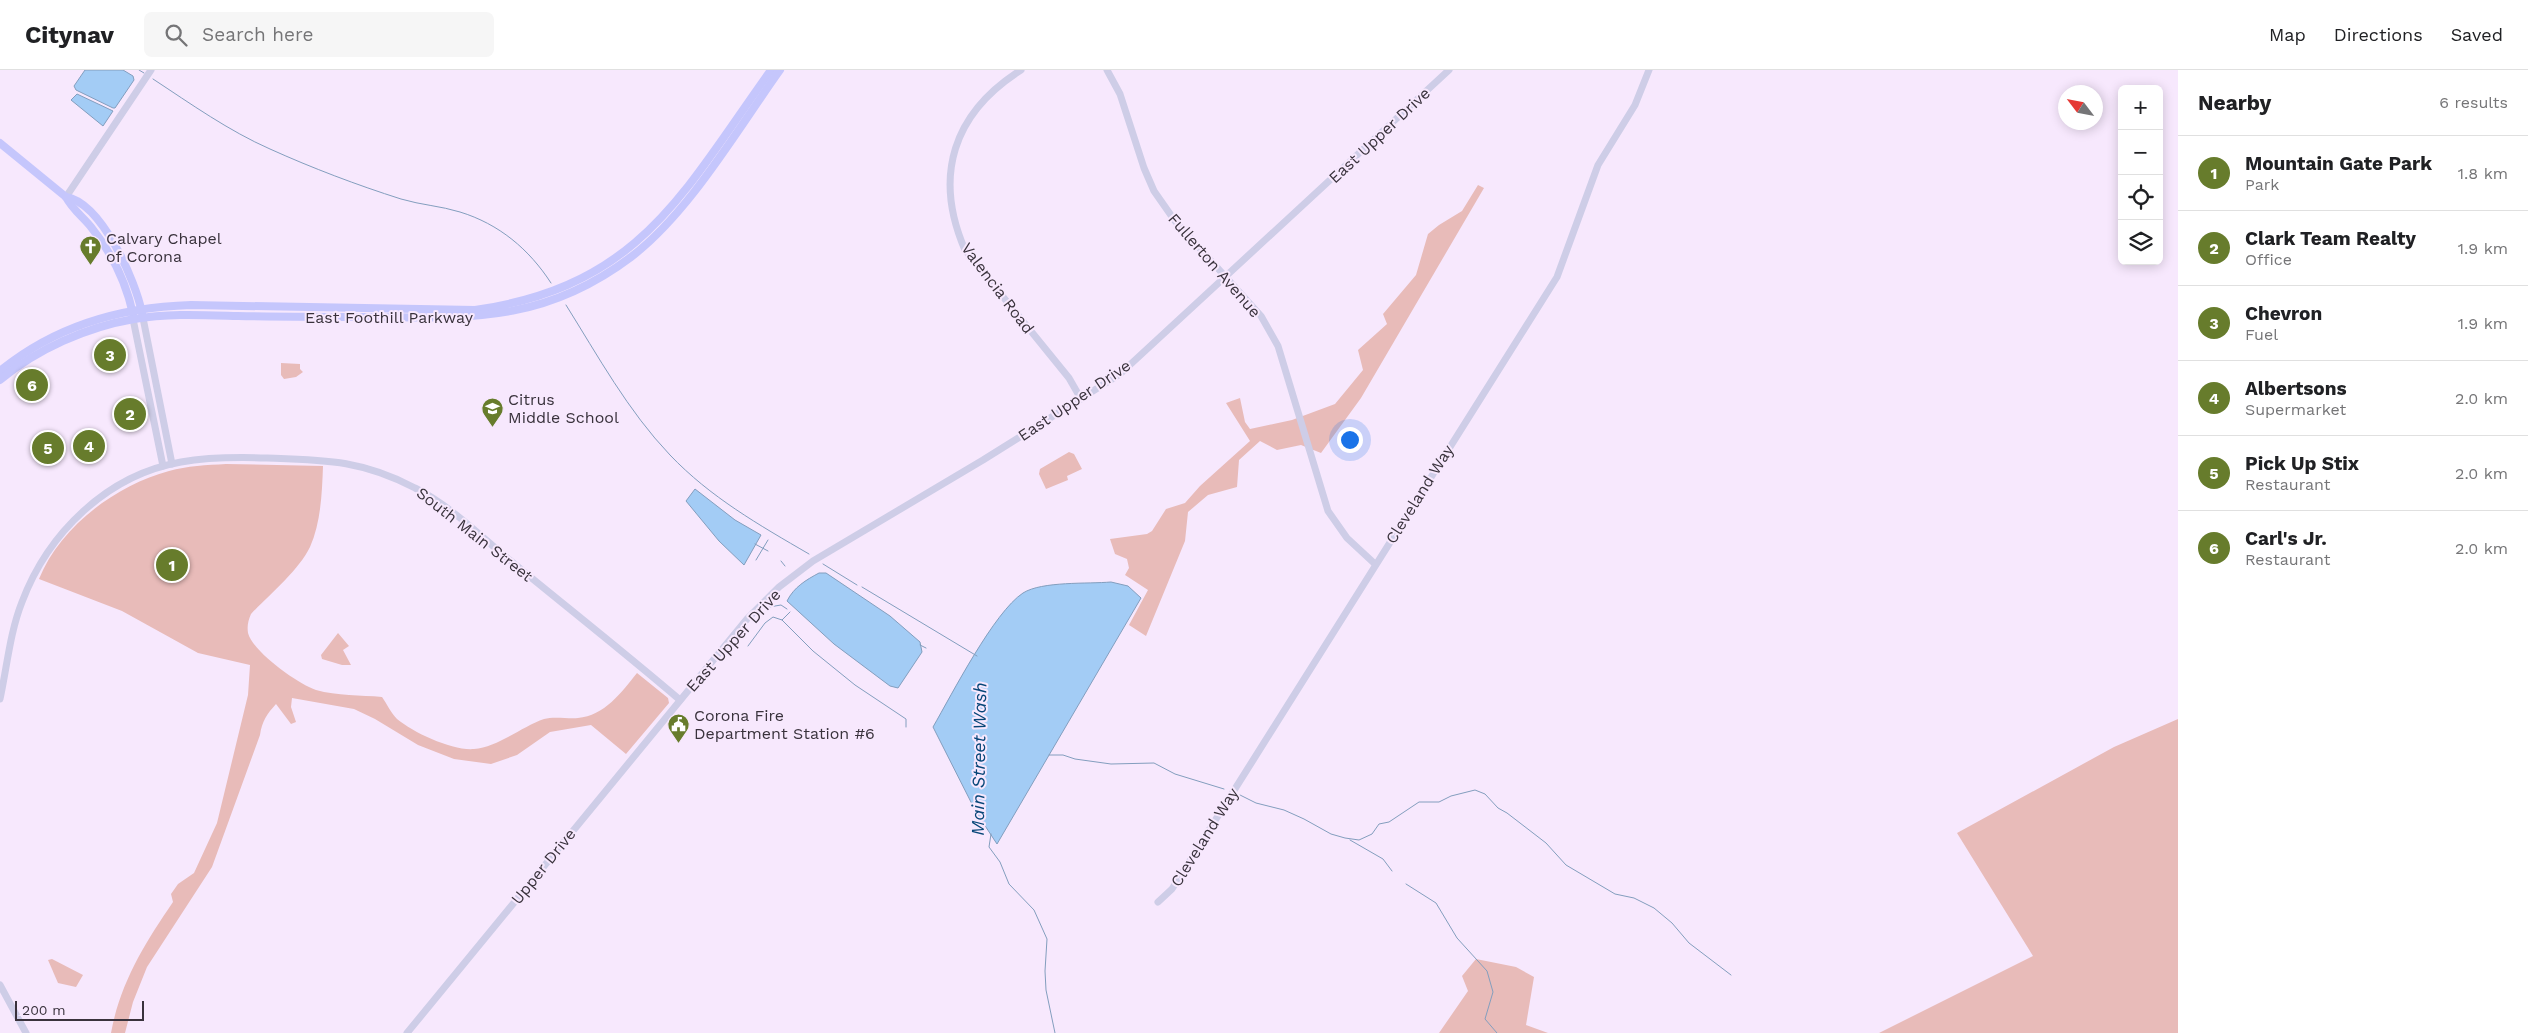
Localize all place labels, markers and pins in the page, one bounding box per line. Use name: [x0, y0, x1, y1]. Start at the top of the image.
place label: Calvary Chapel of Corona: [106, 229, 222, 266]
church icon: Calvary Chapel of Corona: [78, 235, 102, 266]
pin: 3: [94, 336, 126, 374]
pin: 6: [16, 366, 48, 404]
place label: Citrus Middle School: [508, 390, 619, 427]
pin: 2: [114, 395, 146, 433]
school or university icon: Citrus Middle School: [480, 396, 504, 427]
pin: 4: [73, 427, 105, 465]
pin: 5: [32, 429, 64, 467]
pin: 1: [156, 546, 188, 584]
place label: Corona Fire Department Station #6: [694, 706, 875, 743]
public building icon: Corona Fire Department Station #6: [666, 712, 690, 743]

